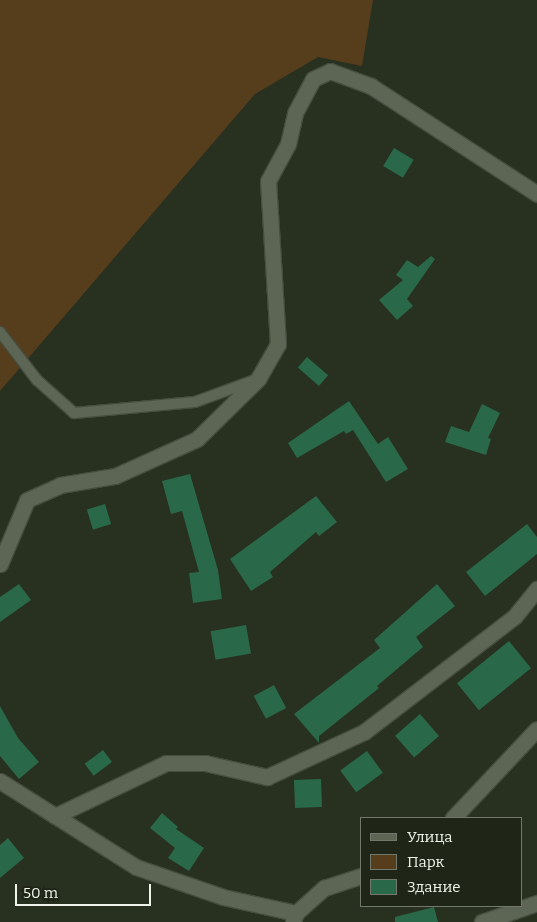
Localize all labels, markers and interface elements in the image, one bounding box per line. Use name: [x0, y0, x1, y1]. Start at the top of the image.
legend: [360, 817, 522, 907]
text: Улица: [407, 828, 453, 846]
text: Парк: [407, 853, 444, 871]
scale bar: [18, 874, 154, 906]
text: Здание: [407, 878, 461, 896]
text: 50 m: [23, 884, 58, 902]

